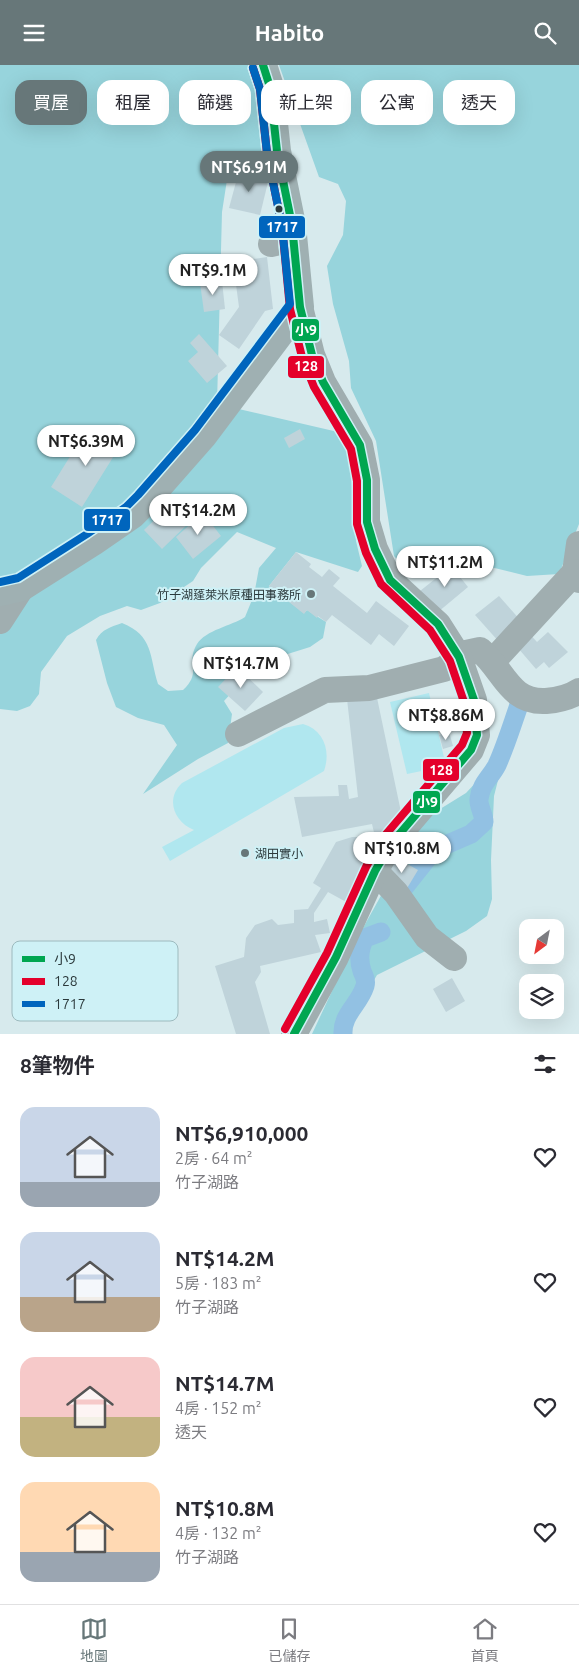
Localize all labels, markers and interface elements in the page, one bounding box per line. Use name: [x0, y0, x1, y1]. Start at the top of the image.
icon: menu: [20, 19, 48, 47]
icon: search: [531, 19, 559, 47]
text: Habito: [255, 20, 324, 45]
chip: 買屋: [15, 80, 87, 125]
chip: 租屋: [97, 80, 169, 125]
chip: 篩選: [179, 80, 251, 125]
chip: 新上架: [261, 80, 351, 125]
chip: 公寓: [361, 80, 433, 125]
chip: 透天: [443, 80, 515, 125]
pin: NT$6.91M: [197, 151, 301, 193]
text: NT$6.91M: [211, 158, 287, 176]
unlabelled marker: [274, 204, 284, 214]
line badge: 1717: [258, 215, 306, 239]
text: 1717: [266, 219, 298, 235]
pin: NT$9.1M: [167, 253, 259, 296]
text: NT$9.1M: [180, 261, 246, 279]
line badge: 小9: [291, 318, 320, 342]
text: 小9: [295, 322, 317, 338]
line badge: 128: [287, 355, 325, 379]
text: 128: [294, 358, 318, 374]
pin: NT$6.39M: [34, 425, 138, 467]
text: NT$6.39M: [48, 432, 124, 450]
pin: NT$14.2M: [146, 493, 250, 536]
text: NT$14.2M: [160, 501, 236, 519]
line badge: 1717: [83, 508, 131, 532]
text: 1717: [91, 512, 123, 528]
pin: NT$11.2M: [393, 545, 497, 588]
text: NT$11.2M: [407, 553, 483, 571]
place label: 竹子湖蓬萊米原種田事務所: [157, 588, 301, 601]
marker: 竹子湖蓬萊米原種田事務所: [305, 588, 317, 600]
pin: NT$14.7M: [189, 647, 293, 689]
text: NT$14.7M: [203, 654, 279, 672]
pin: NT$8.86M: [394, 699, 498, 741]
text: NT$8.86M: [408, 706, 484, 724]
line badge: 128: [422, 758, 460, 782]
text: 128: [429, 762, 453, 778]
line badge: 小9: [412, 790, 441, 814]
text: 小9: [416, 794, 438, 810]
pin: NT$10.8M: [350, 831, 454, 874]
text: NT$10.8M: [364, 839, 440, 857]
marker: 湖田實小: [239, 847, 251, 859]
place label: 湖田實小: [255, 847, 303, 860]
north arrow: [519, 919, 564, 964]
map controls: [519, 919, 564, 1019]
legend: [12, 941, 178, 1021]
text: 小9: [54, 951, 76, 967]
text: 128: [54, 973, 78, 989]
button: layers: [519, 974, 564, 1019]
text: 1717: [54, 996, 86, 1012]
icon: filters: [531, 1050, 559, 1078]
text: 8筆物件: [20, 1053, 95, 1077]
text: NT$6,910,000: [175, 1121, 308, 1145]
icon: home: [60, 1127, 120, 1187]
icon: heart: [531, 1143, 559, 1171]
text: 2房 · 64 m²: [175, 1149, 253, 1167]
text: 竹子湖路: [175, 1173, 239, 1191]
text: NT$14.2M: [175, 1246, 275, 1270]
icon: home: [60, 1252, 120, 1312]
icon: heart: [531, 1268, 559, 1296]
text: 5房 · 183 m²: [175, 1274, 262, 1292]
text: 竹子湖路: [175, 1298, 239, 1316]
text: NT$14.7M: [175, 1371, 275, 1395]
icon: home: [60, 1377, 120, 1437]
icon: heart: [531, 1393, 559, 1421]
text: 4房 · 152 m²: [175, 1399, 262, 1417]
text: 透天: [175, 1423, 207, 1441]
text: NT$10.8M: [175, 1496, 275, 1520]
icon: home: [60, 1502, 120, 1562]
icon: heart: [531, 1518, 559, 1546]
text: 4房 · 132 m²: [175, 1524, 262, 1542]
text: 竹子湖路: [175, 1548, 239, 1566]
tab: 地圖: [80, 1615, 108, 1665]
tab: 已儲存: [268, 1615, 310, 1665]
tab: 首頁: [471, 1615, 499, 1665]

